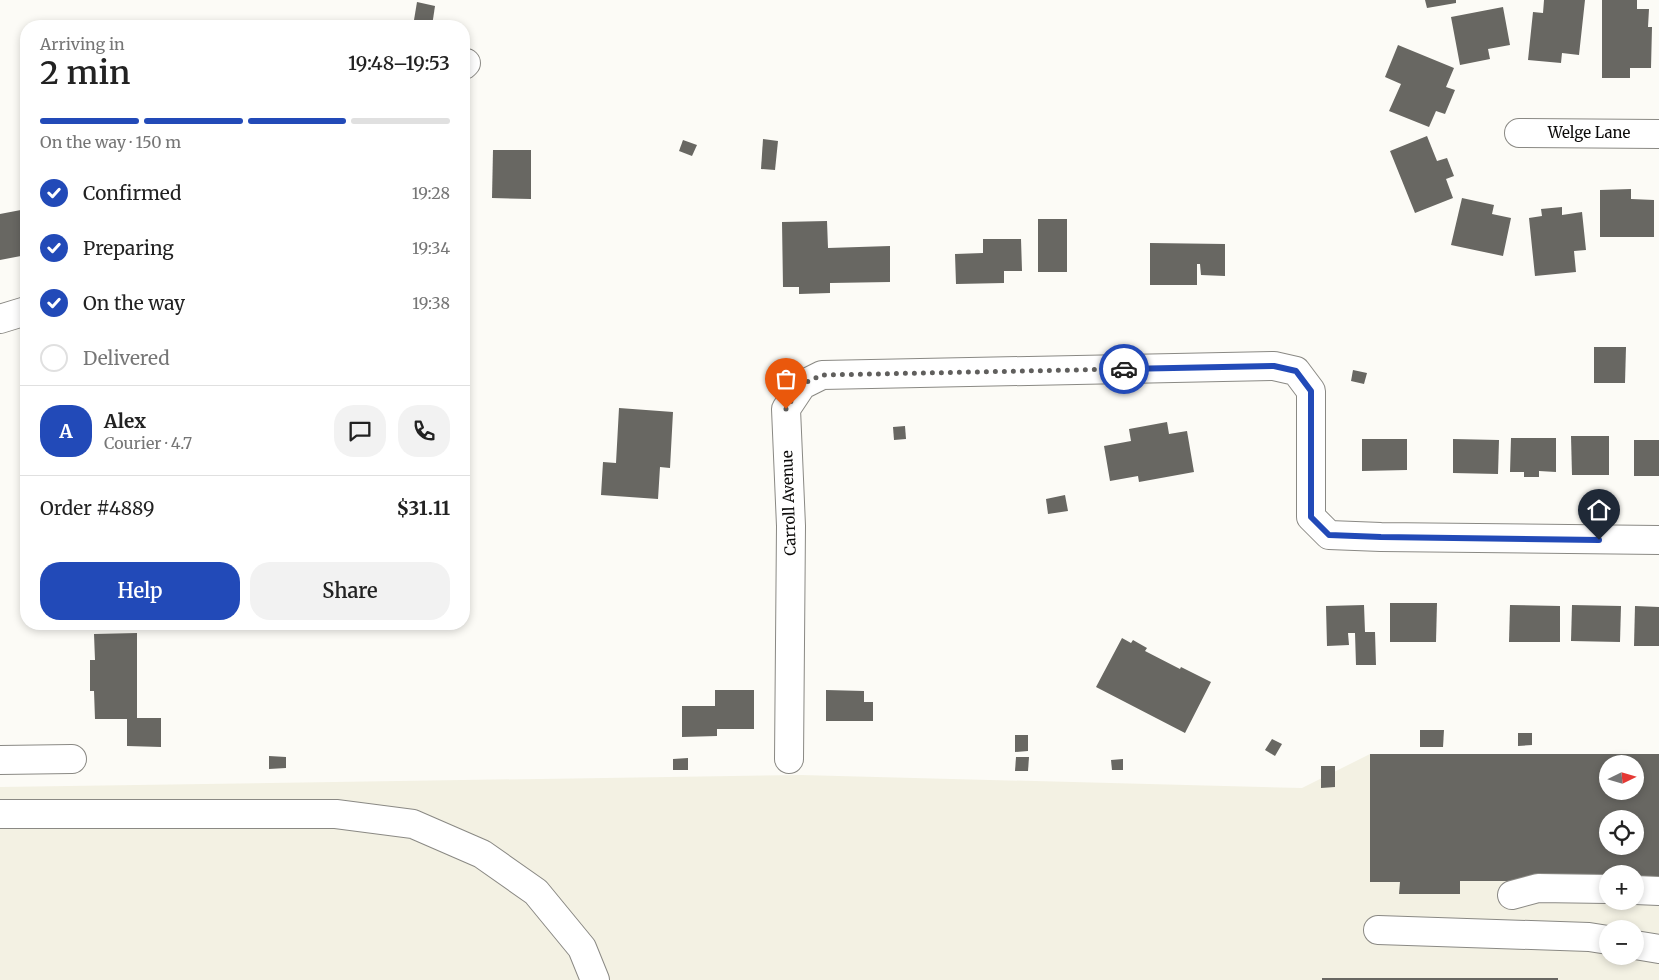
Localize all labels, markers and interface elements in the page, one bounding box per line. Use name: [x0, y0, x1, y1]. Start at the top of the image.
text: Arriving in: [40, 34, 125, 54]
text: 19:48–19:53: [348, 51, 450, 75]
text: 2 min: [40, 53, 130, 93]
street label: Welge Lane: [1547, 123, 1630, 142]
text: On the way · 150 m: [40, 132, 181, 152]
icon: check: [40, 179, 68, 207]
text: Confirmed: [83, 181, 181, 205]
text: 19:28: [412, 183, 450, 203]
icon: check: [40, 234, 68, 262]
text: Preparing: [83, 236, 174, 260]
text: 19:34: [412, 238, 450, 258]
icon: check: [40, 289, 68, 317]
text: On the way: [83, 291, 185, 315]
text: 19:38: [412, 293, 450, 313]
courier: [1099, 344, 1149, 394]
text: Delivered: [83, 346, 170, 370]
icon: car: [1110, 355, 1138, 383]
pin: [765, 358, 807, 409]
icon: bag: [772, 365, 800, 393]
button: chat: [334, 405, 386, 457]
button: phone: [398, 405, 450, 457]
text: Alex: [104, 409, 146, 433]
text: A: [59, 419, 73, 443]
text: Courier · 4.7: [104, 433, 192, 453]
street label: Carroll Avenue: [777, 450, 800, 556]
pin: [1578, 489, 1620, 540]
text: Order #4889: [40, 496, 155, 520]
text: $31.11: [397, 496, 450, 520]
icon: home: [1585, 496, 1613, 524]
button: Help: [40, 562, 240, 620]
button: Share: [250, 562, 450, 620]
north arrow: [1599, 755, 1644, 800]
map controls: [1599, 755, 1644, 965]
button: locate: [1599, 810, 1644, 855]
button: +: [1599, 865, 1644, 910]
button: −: [1599, 920, 1644, 965]

